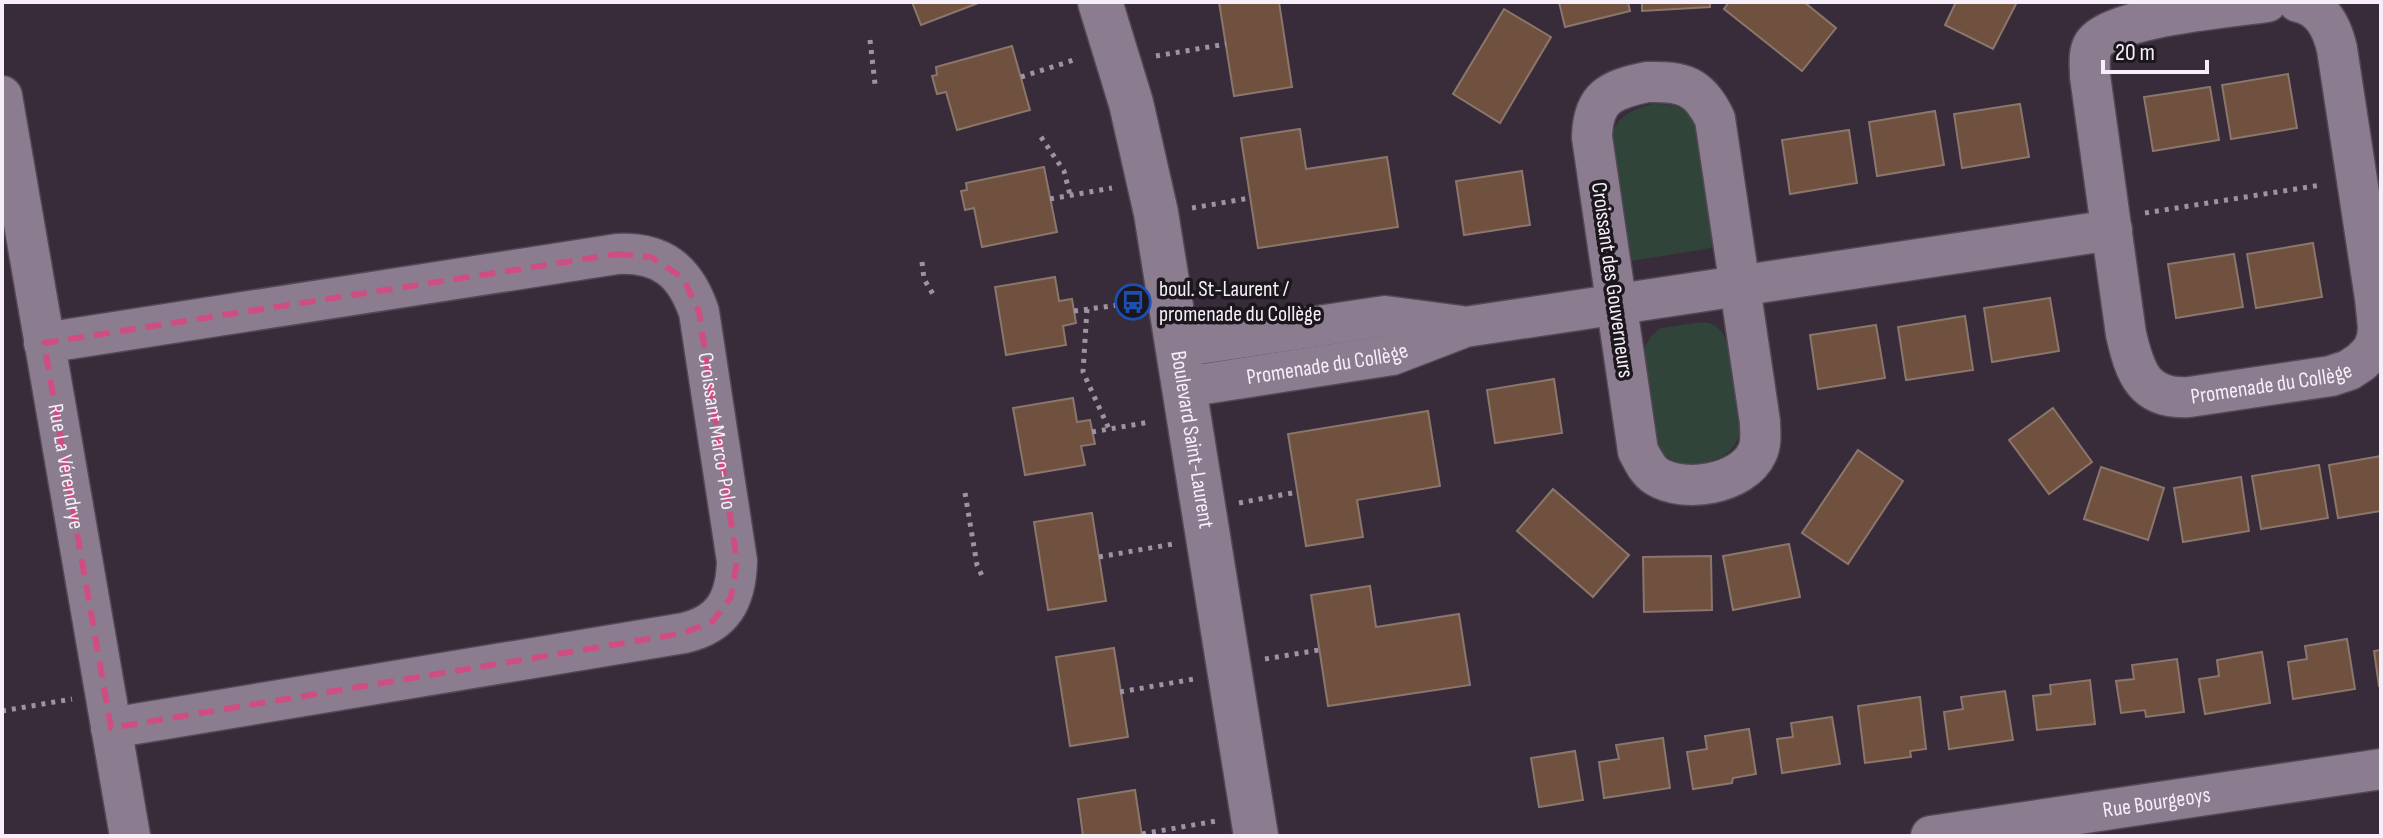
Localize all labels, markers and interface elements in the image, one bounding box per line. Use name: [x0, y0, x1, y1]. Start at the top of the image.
scale bar: [2103, 24, 2207, 74]
text: 20 m: [2115, 38, 2155, 67]
street label: Croissant des Gouverneurs: [1585, 181, 1639, 380]
place label: boul. St-Laurent / promenade du Collège: [1159, 276, 1322, 328]
bus stop icon: boul. St-Laurent / promenade du Collège: [1114, 283, 1152, 321]
street label: Promenade du Collège: [1245, 337, 1412, 391]
street label: Boulevard Saint-Laurent: [1165, 349, 1220, 531]
street label: Croissant Marco-Polo: [692, 350, 742, 511]
street label: Promenade du Collège: [2189, 356, 2355, 410]
street label: Rue La Vérendrye: [42, 402, 90, 531]
street label: Rue Bourgeoys: [2101, 781, 2212, 824]

